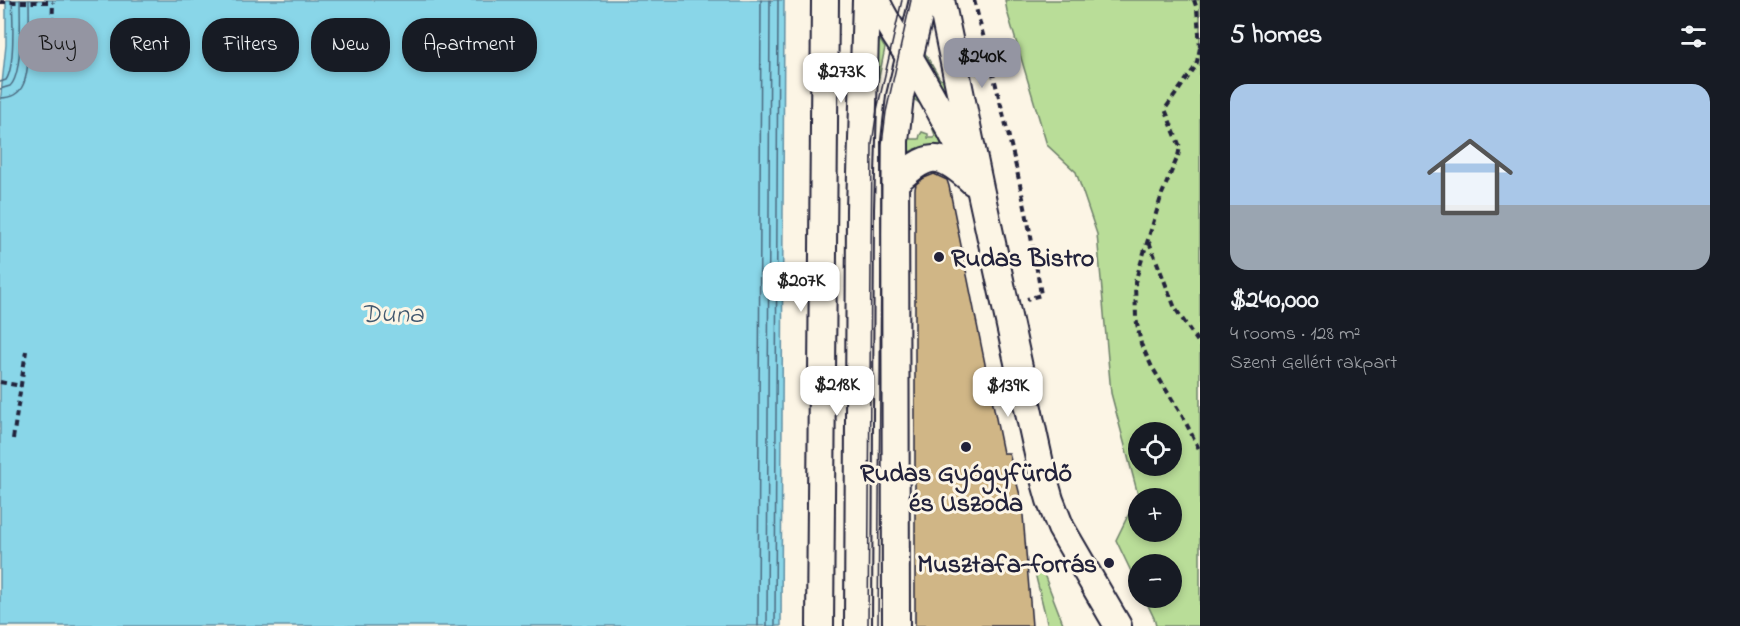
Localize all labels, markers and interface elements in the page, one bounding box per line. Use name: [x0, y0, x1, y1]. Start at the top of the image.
text: 5 homes: [1230, 17, 1322, 55]
chip: Buy: [18, 18, 98, 72]
chip: Rent: [110, 18, 190, 72]
chip: Filters: [202, 18, 299, 72]
chip: New: [311, 18, 390, 72]
chip: Apartment: [402, 18, 537, 72]
icon: filters: [1677, 20, 1710, 53]
pin: $240K: [940, 38, 1024, 89]
text: $240K: [958, 43, 1006, 72]
pin: $273K: [799, 53, 883, 104]
text: $273K: [817, 58, 865, 87]
icon: home: [1416, 123, 1524, 231]
place label: Rudas Bistro: [951, 241, 1094, 279]
marker: Rudas Bistro: [932, 250, 946, 264]
pin: $207K: [759, 262, 843, 313]
text: $207K: [777, 267, 825, 296]
text: $240,000: [1230, 282, 1319, 320]
water label: Duna: [360, 296, 424, 335]
text: 4 rooms · 128 m²: [1230, 320, 1360, 349]
text: Szent Gellért rakpart: [1230, 349, 1397, 378]
pin: $218K: [795, 366, 879, 417]
pin: $139K: [966, 367, 1050, 418]
text: $218K: [814, 371, 860, 400]
text: $139K: [987, 372, 1029, 401]
map controls: [1128, 422, 1182, 608]
button: locate: [1128, 422, 1182, 476]
marker: Rudas Gyógyfürdő és Uszoda: [959, 440, 973, 454]
place label: Rudas Gyógyfürdő és Uszoda: [860, 456, 1072, 524]
button: +: [1128, 488, 1182, 542]
place label: Musztafa-forrás: [917, 547, 1097, 585]
button: −: [1128, 554, 1182, 608]
marker: Musztafa-forrás: [1102, 556, 1116, 570]

